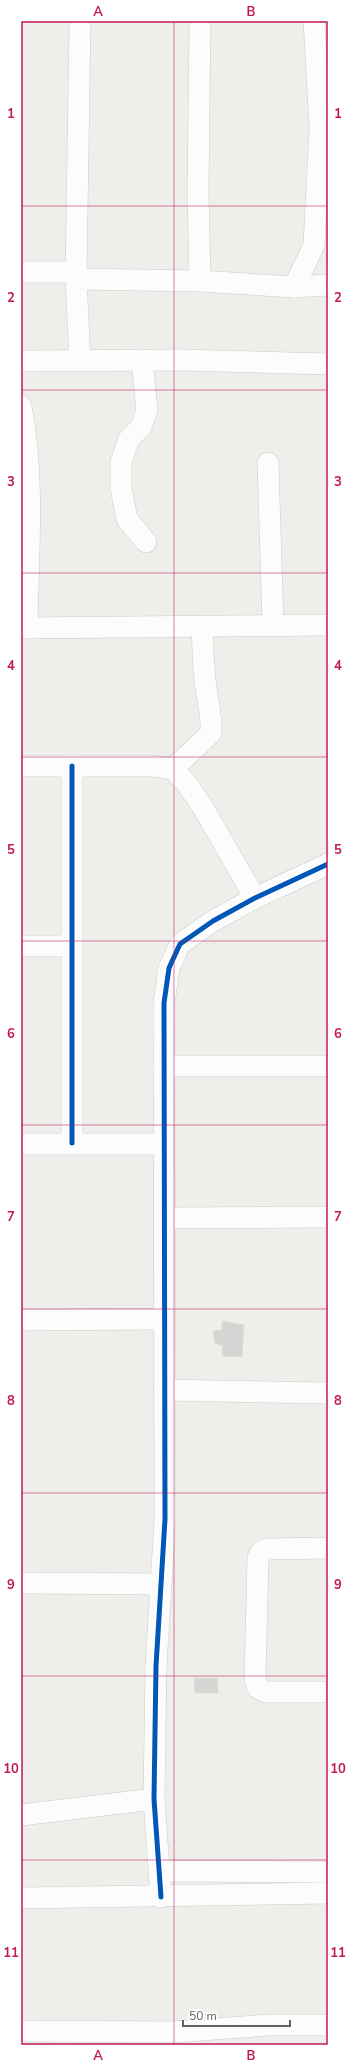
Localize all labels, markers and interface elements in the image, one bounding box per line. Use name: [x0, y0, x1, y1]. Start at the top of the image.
text: A: [93, 3, 103, 21]
text: B: [247, 3, 256, 21]
text: 1: [7, 105, 15, 123]
text: 1: [334, 105, 342, 123]
text: 2: [7, 289, 15, 307]
text: 2: [334, 289, 342, 307]
text: 3: [7, 473, 15, 491]
text: 3: [334, 473, 342, 491]
text: 4: [7, 657, 15, 675]
text: 4: [334, 657, 342, 675]
text: 5: [7, 841, 15, 859]
text: 5: [334, 841, 342, 859]
text: 6: [7, 1025, 15, 1043]
text: 6: [334, 1025, 342, 1043]
text: 7: [7, 1208, 15, 1226]
text: 7: [334, 1208, 342, 1226]
text: 8: [7, 1392, 15, 1410]
text: 8: [334, 1392, 342, 1410]
text: 9: [7, 1576, 15, 1594]
text: 9: [334, 1576, 342, 1594]
text: 10: [3, 1760, 19, 1778]
text: 10: [330, 1760, 346, 1778]
text: 11: [3, 1944, 19, 1962]
text: 11: [330, 1944, 346, 1962]
scale bar: [183, 2002, 290, 2028]
text: 50 m: [189, 2008, 217, 2024]
text: A: [93, 2047, 103, 2065]
text: B: [247, 2047, 256, 2065]

